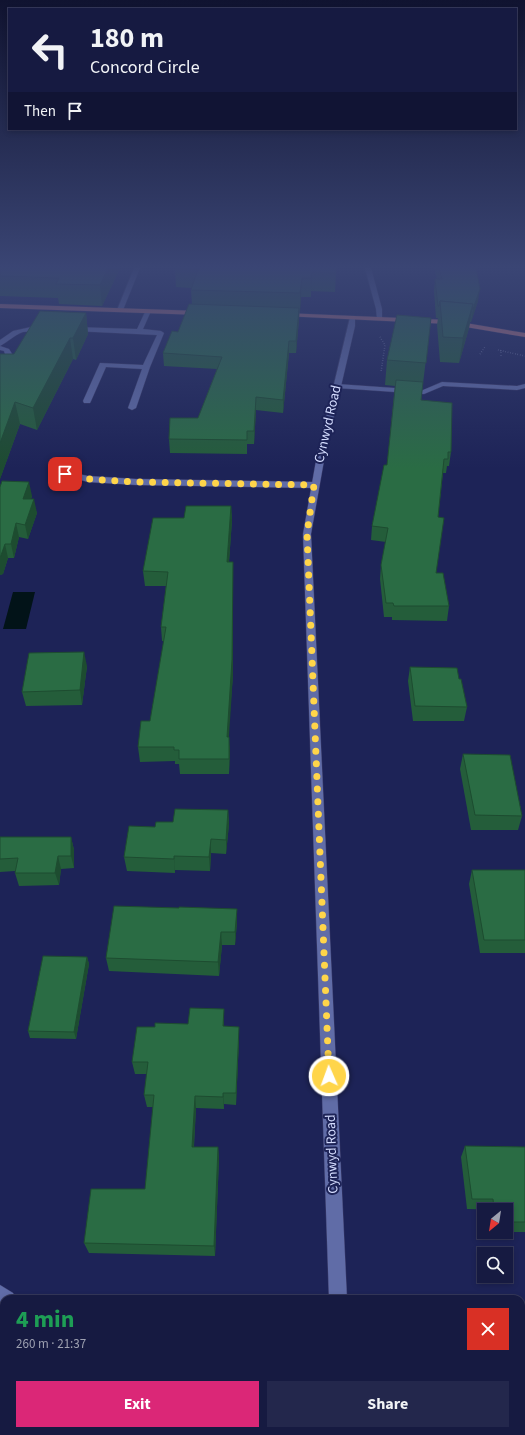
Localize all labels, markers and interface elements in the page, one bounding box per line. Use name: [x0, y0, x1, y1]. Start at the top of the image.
text: 180 m: [90, 18, 164, 58]
icon: left: [24, 24, 76, 76]
text: Concord Circle: [90, 55, 200, 80]
icon: arrive: [64, 100, 86, 122]
text: Then: [24, 101, 56, 122]
street label: Cynwyd Road: [309, 383, 347, 465]
pin: [48, 457, 82, 491]
icon: arrive: [54, 463, 76, 485]
position arrow: [308, 1055, 350, 1097]
street label: Cynwyd Road: [321, 1114, 343, 1194]
north arrow: [477, 1203, 513, 1239]
map controls: [477, 1203, 513, 1283]
button: search: [477, 1247, 513, 1283]
text: 4 min: [16, 1302, 74, 1337]
button: close: [467, 1308, 509, 1350]
text: 260 m · 21:37: [16, 1335, 86, 1353]
button: Exit: [16, 1381, 259, 1427]
button: Share: [267, 1381, 509, 1427]

